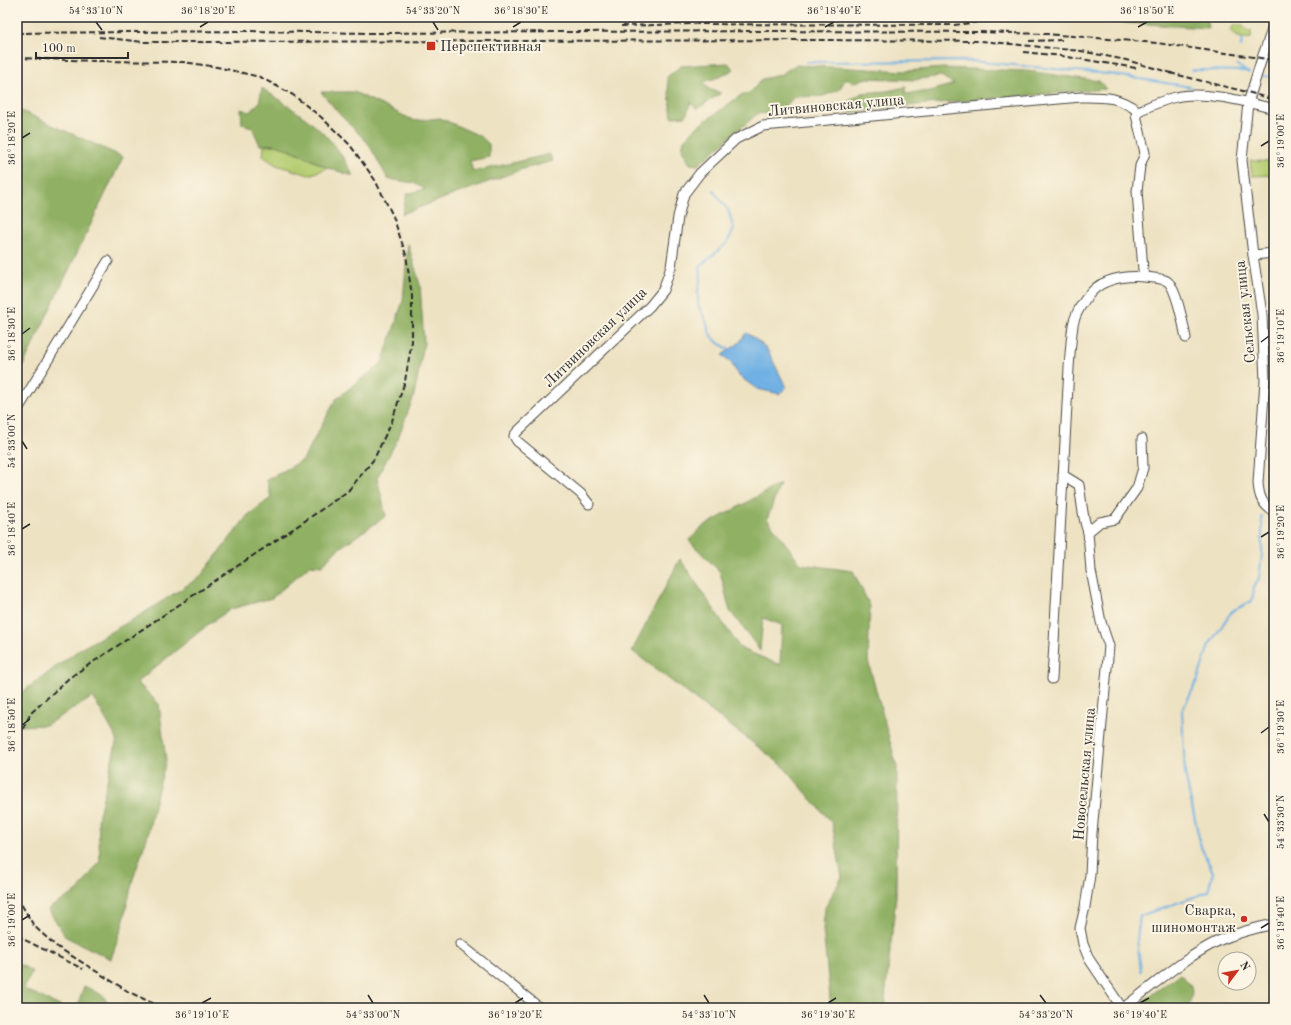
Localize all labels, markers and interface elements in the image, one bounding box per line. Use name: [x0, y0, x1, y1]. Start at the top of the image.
text: 54°33'10"N: [69, 6, 124, 16]
text: 36°18'20"E: [181, 6, 235, 16]
text: 54°33'20"N: [406, 6, 461, 16]
text: 36°18'30"E: [494, 6, 548, 16]
text: 36°18'40"E: [807, 6, 861, 16]
text: 36°18'50"E: [1120, 6, 1174, 16]
scale bar: [36, 34, 128, 60]
marker: Перспективная: [425, 40, 437, 52]
place label: Перспективная: [440, 40, 542, 55]
text: 100 m: [42, 43, 76, 55]
street label: Литвиновская улица: [767, 93, 906, 120]
text: 36°18'20"E: [7, 111, 17, 165]
text: 36°19'00"E: [1276, 114, 1286, 168]
street label: Сельская улица: [1234, 259, 1259, 364]
street label: Литвиновская улица: [542, 285, 651, 391]
text: 36°18'30"E: [7, 307, 17, 361]
text: 36°19'10"E: [1276, 309, 1286, 363]
text: 54°33'00"N: [7, 413, 17, 468]
text: 36°18'40"E: [7, 502, 17, 556]
text: 36°19'20"E: [1276, 505, 1286, 559]
text: 36°18'50"E: [7, 698, 17, 752]
text: 36°19'30"E: [1276, 700, 1286, 754]
street label: Новосельская улица: [1072, 706, 1099, 841]
text: 54°33'30"N: [1276, 794, 1286, 849]
text: 36°19'00"E: [7, 893, 17, 947]
text: 36°19'40"E: [1276, 896, 1286, 950]
place label: Сварка, шиномонтаж: [1151, 904, 1236, 936]
marker: Сварка, шиномонтаж: [1239, 914, 1249, 924]
north arrow: [1217, 951, 1257, 991]
text: N: [1237, 960, 1251, 973]
text: 36°19'10"E: [175, 1010, 229, 1020]
text: 54°33'00"N: [346, 1010, 401, 1020]
text: 36°19'20"E: [488, 1010, 542, 1020]
text: 54°33'10"N: [682, 1010, 737, 1020]
text: 36°19'30"E: [801, 1010, 855, 1020]
text: 54°33'20"N: [1019, 1010, 1074, 1020]
text: 36°19'40"E: [1113, 1010, 1167, 1020]

